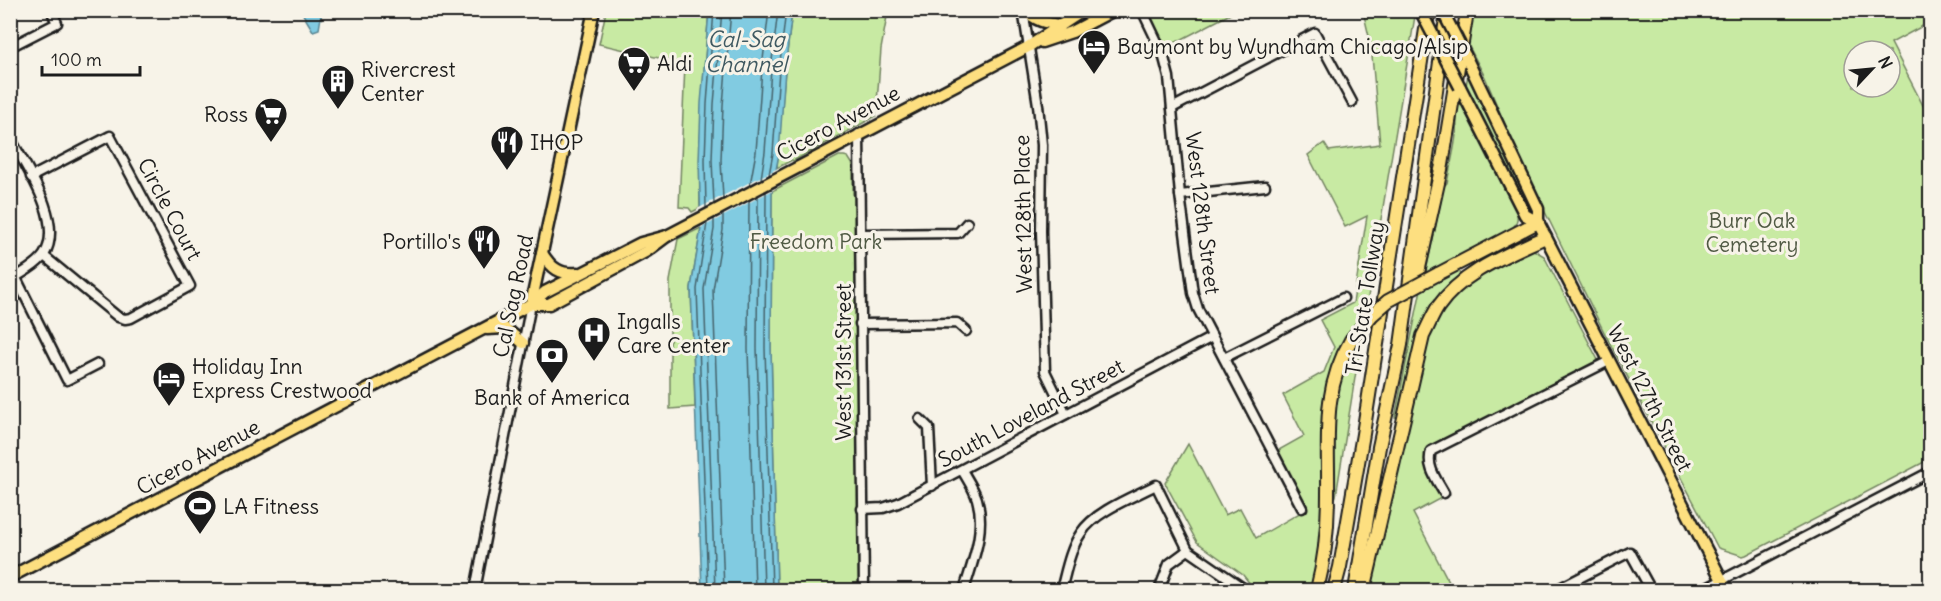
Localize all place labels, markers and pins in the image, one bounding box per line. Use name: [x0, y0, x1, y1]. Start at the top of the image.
hotel icon: Baymont by Wyndham Chicago/Alsip: [1076, 28, 1112, 75]
place label: Baymont by Wyndham Chicago/Alsip: [1117, 33, 1468, 60]
supermarket icon: Aldi: [616, 45, 652, 92]
place label: Aldi: [657, 50, 692, 77]
place label: Rivercrest Center: [361, 56, 456, 107]
building icon: Rivercrest Center: [320, 63, 356, 110]
supermarket icon: Ross: [253, 96, 289, 143]
place label: Ross: [204, 101, 248, 128]
restaurant icon: IHOP: [489, 124, 525, 171]
place label: IHOP: [530, 129, 583, 156]
restaurant icon: Portillo's: [466, 223, 502, 270]
place label: Portillo's: [382, 228, 461, 255]
place label: Ingalls Care Center: [617, 308, 731, 359]
hospital icon: Ingalls Care Center: [576, 315, 612, 362]
bank icon: Bank of America: [534, 337, 570, 384]
place label: Holiday Inn Express Crestwood: [192, 353, 372, 404]
hotel icon: Holiday Inn Express Crestwood: [151, 360, 187, 407]
place label: Bank of America: [474, 384, 630, 411]
sports icon: LA Fitness: [182, 488, 218, 535]
place label: LA Fitness: [223, 493, 319, 520]

